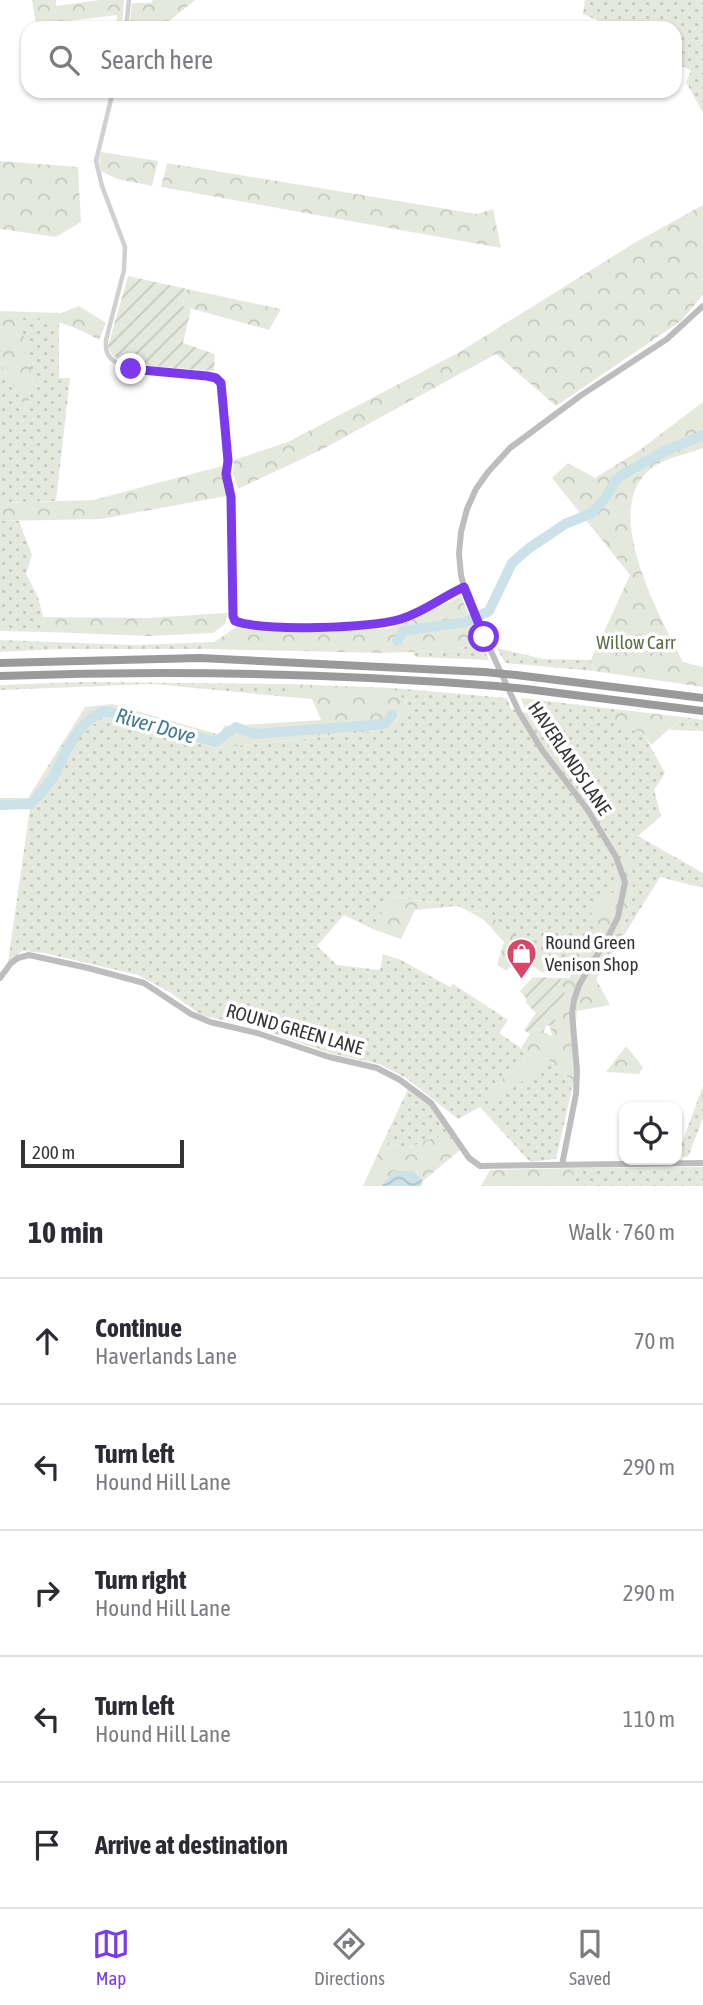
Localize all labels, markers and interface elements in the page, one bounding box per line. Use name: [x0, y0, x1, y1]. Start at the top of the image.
search box: [21, 21, 682, 98]
icon: search: [45, 41, 83, 79]
text: Search here: [101, 45, 213, 75]
route end: [115, 353, 146, 384]
route start: [468, 621, 499, 652]
park label: Willow Carr: [596, 631, 676, 653]
street label: HAVERLANDS LANE: [524, 697, 616, 819]
water label: River Dove: [113, 702, 199, 748]
place label: Round Green Venison Shop: [545, 931, 639, 975]
shop icon: Round Green Venison Shop: [505, 936, 539, 980]
street label: ROUND GREEN LANE: [224, 999, 366, 1059]
map controls: [619, 1102, 682, 1165]
button: locate: [619, 1102, 682, 1165]
scale bar: [21, 1137, 184, 1169]
text: 200 m: [32, 1141, 75, 1163]
text: 10 min: [28, 1215, 103, 1249]
text: Walk · 760 m: [569, 1219, 675, 1245]
text: Continue: [95, 1313, 182, 1343]
icon: ahead: [28, 1322, 66, 1360]
text: 70 m: [634, 1328, 675, 1354]
text: Haverlands Lane: [95, 1343, 237, 1369]
text: Turn left: [95, 1439, 175, 1469]
icon: left: [28, 1448, 66, 1486]
text: 290 m: [623, 1454, 675, 1480]
text: Hound Hill Lane: [95, 1469, 231, 1495]
text: Turn right: [95, 1565, 186, 1595]
icon: right: [28, 1574, 66, 1612]
text: 290 m: [623, 1580, 675, 1606]
text: Hound Hill Lane: [95, 1595, 231, 1621]
text: Turn left: [95, 1691, 175, 1721]
icon: left: [28, 1700, 66, 1738]
text: 110 m: [623, 1706, 675, 1732]
text: Hound Hill Lane: [95, 1721, 231, 1747]
icon: arrive: [28, 1826, 66, 1864]
text: Arrive at destination: [95, 1830, 288, 1860]
tab: Map: [92, 1925, 130, 1989]
tab: Directions: [314, 1925, 385, 1989]
tab: Saved: [569, 1925, 611, 1989]

